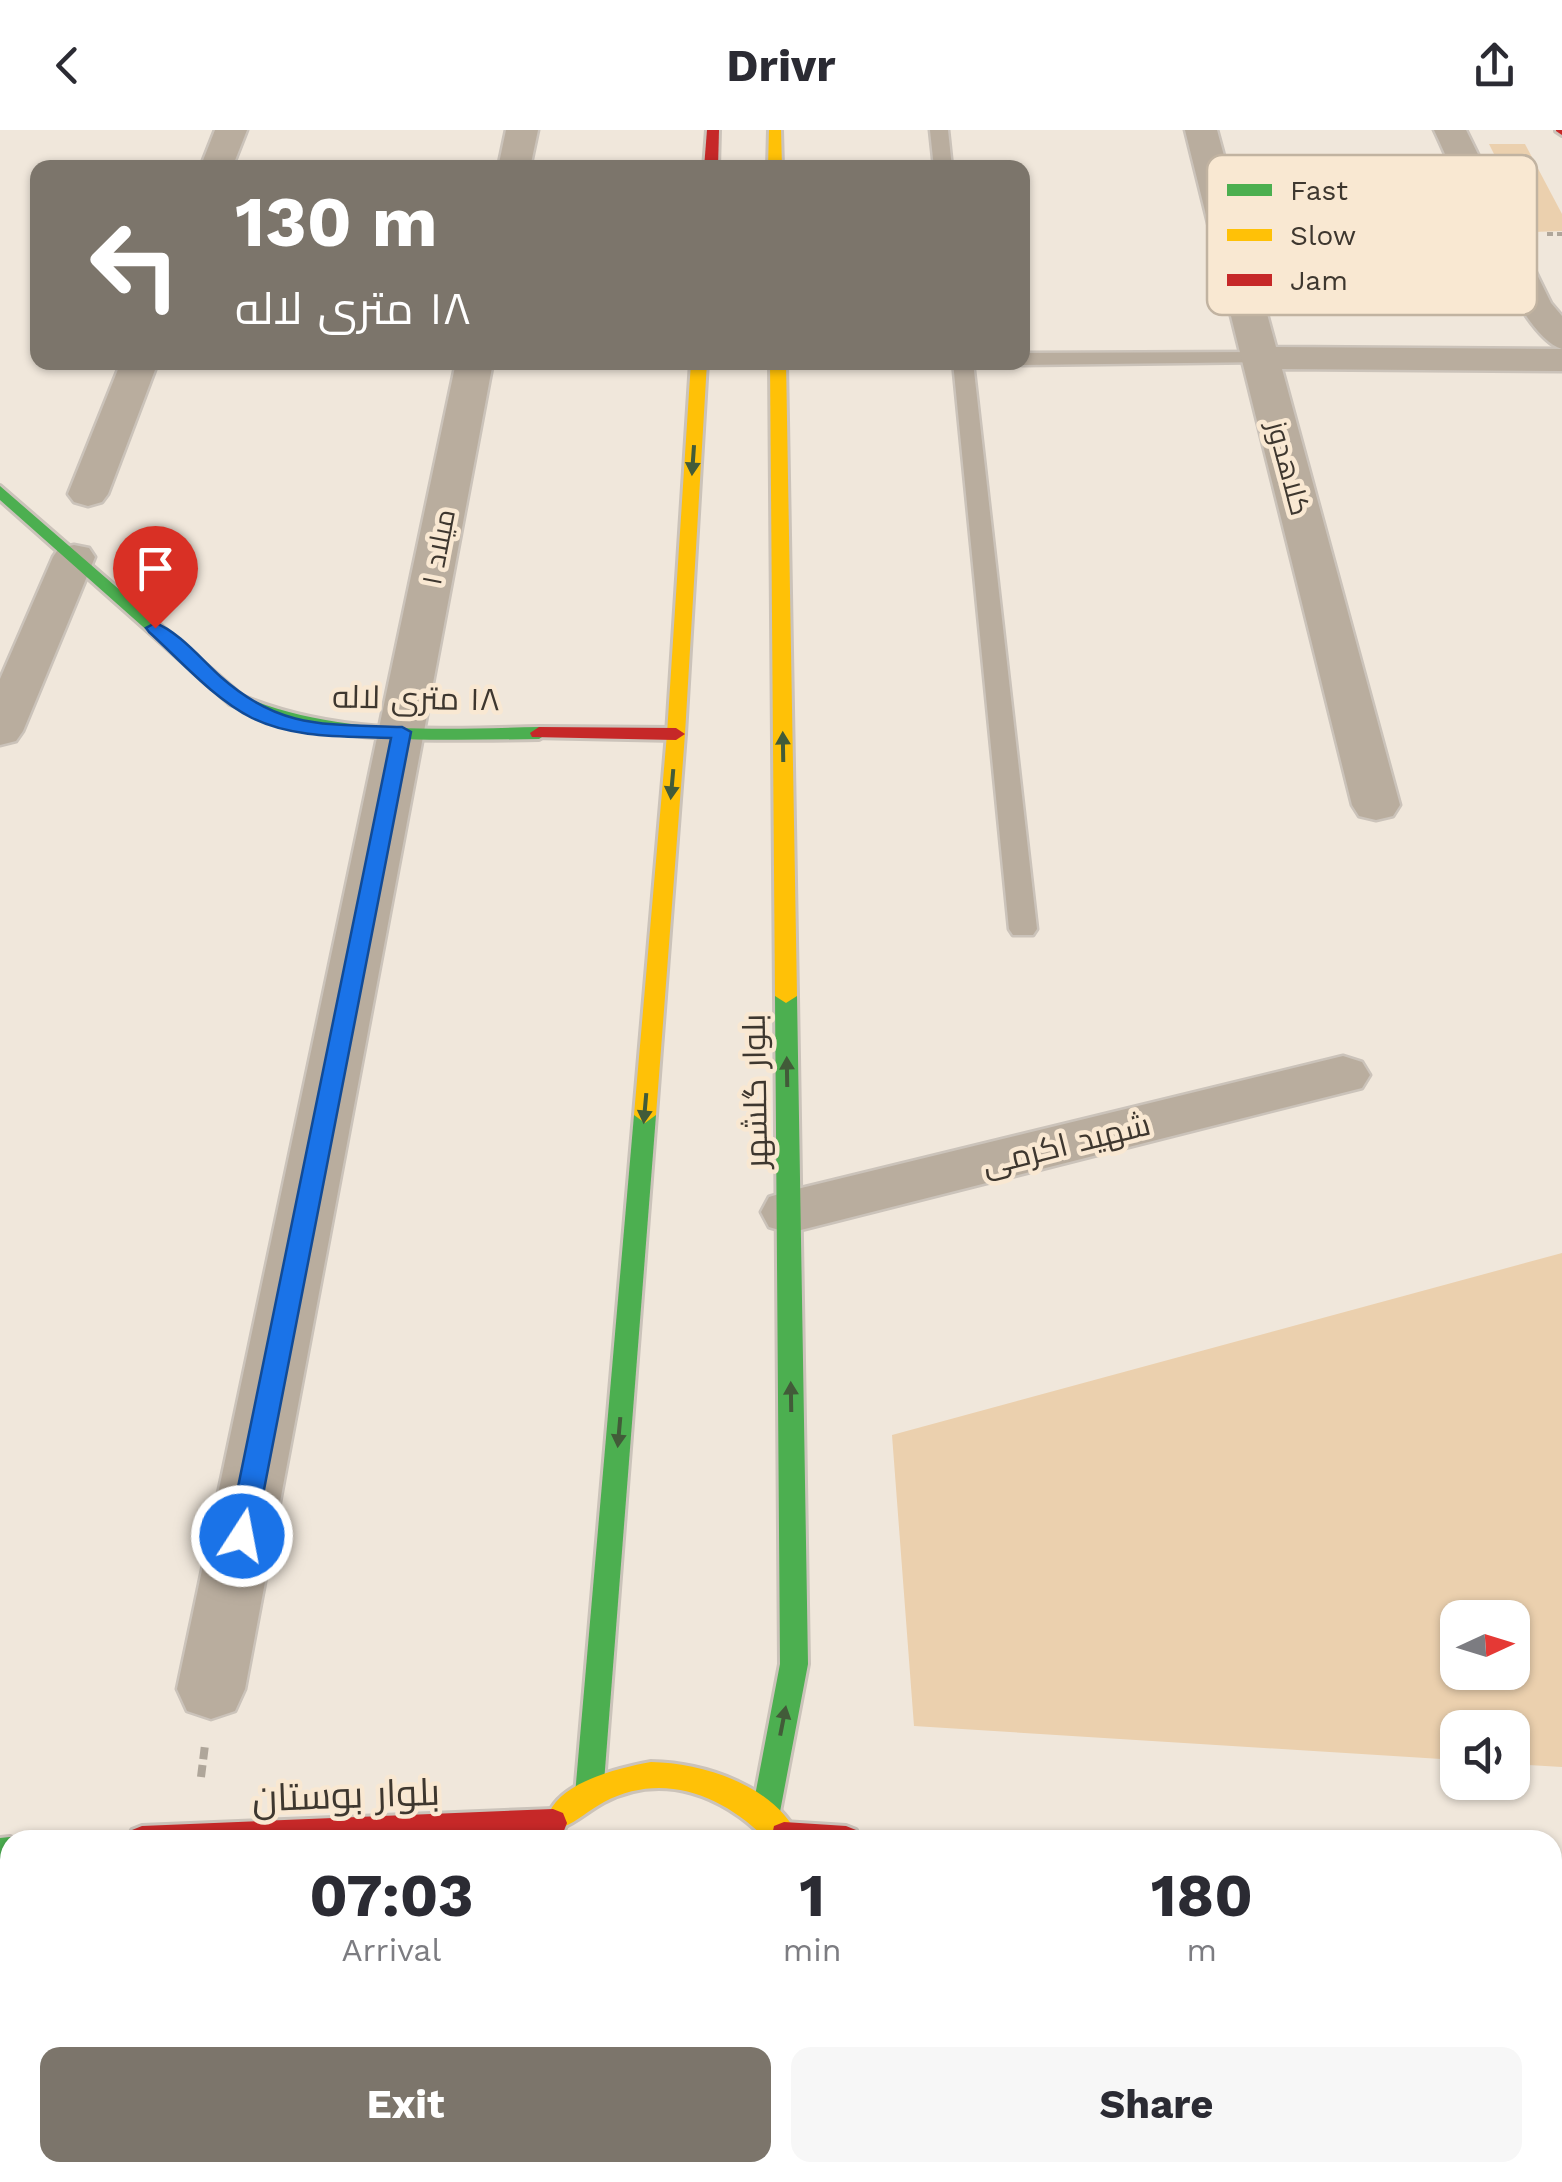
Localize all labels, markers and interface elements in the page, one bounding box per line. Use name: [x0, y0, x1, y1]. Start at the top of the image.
icon: back: [40, 38, 95, 93]
icon: share: [1467, 38, 1522, 93]
text: Drivr: [726, 39, 836, 92]
legend: [1207, 155, 1537, 315]
text: Fast: [1290, 174, 1348, 207]
text: 130 m: [235, 181, 438, 263]
icon: left: [70, 200, 200, 330]
text: Slow: [1290, 219, 1356, 252]
text: Jam: [1290, 264, 1348, 297]
text: ١٨ متری لاله: [235, 282, 471, 335]
street label: کلاهدوز: [1260, 415, 1317, 519]
one-way arrow: [685, 444, 701, 476]
street label: میلاد ۱: [415, 506, 462, 588]
pin: [113, 526, 198, 629]
icon: arrive: [128, 541, 183, 596]
street label: ١٨ متری لاله: [332, 678, 500, 718]
one-way arrow: [774, 731, 790, 763]
one-way arrow: [664, 769, 680, 801]
street label: بلوار گلشهر: [735, 1013, 775, 1171]
one-way arrow: [779, 1056, 795, 1088]
one-way arrow: [637, 1093, 653, 1124]
street label: شهید اکرمی: [978, 1105, 1154, 1183]
one-way arrow: [783, 1381, 799, 1413]
one-way arrow: [610, 1417, 626, 1448]
position arrow: [190, 1484, 294, 1588]
north arrow: [1440, 1600, 1530, 1690]
map controls: [1440, 1600, 1530, 1800]
one-way arrow: [776, 1705, 792, 1736]
button: sound: [1440, 1710, 1530, 1800]
street label: بلوار بوستان: [251, 1770, 441, 1820]
text: 07:03: [309, 1860, 474, 1931]
text: 1: [799, 1860, 825, 1931]
text: 180: [1151, 1860, 1253, 1931]
text: Arrival: [341, 1931, 441, 1969]
text: min: [783, 1931, 842, 1969]
text: m: [1187, 1931, 1217, 1969]
button: Exit: [40, 2047, 771, 2162]
button: Share: [791, 2047, 1522, 2162]

